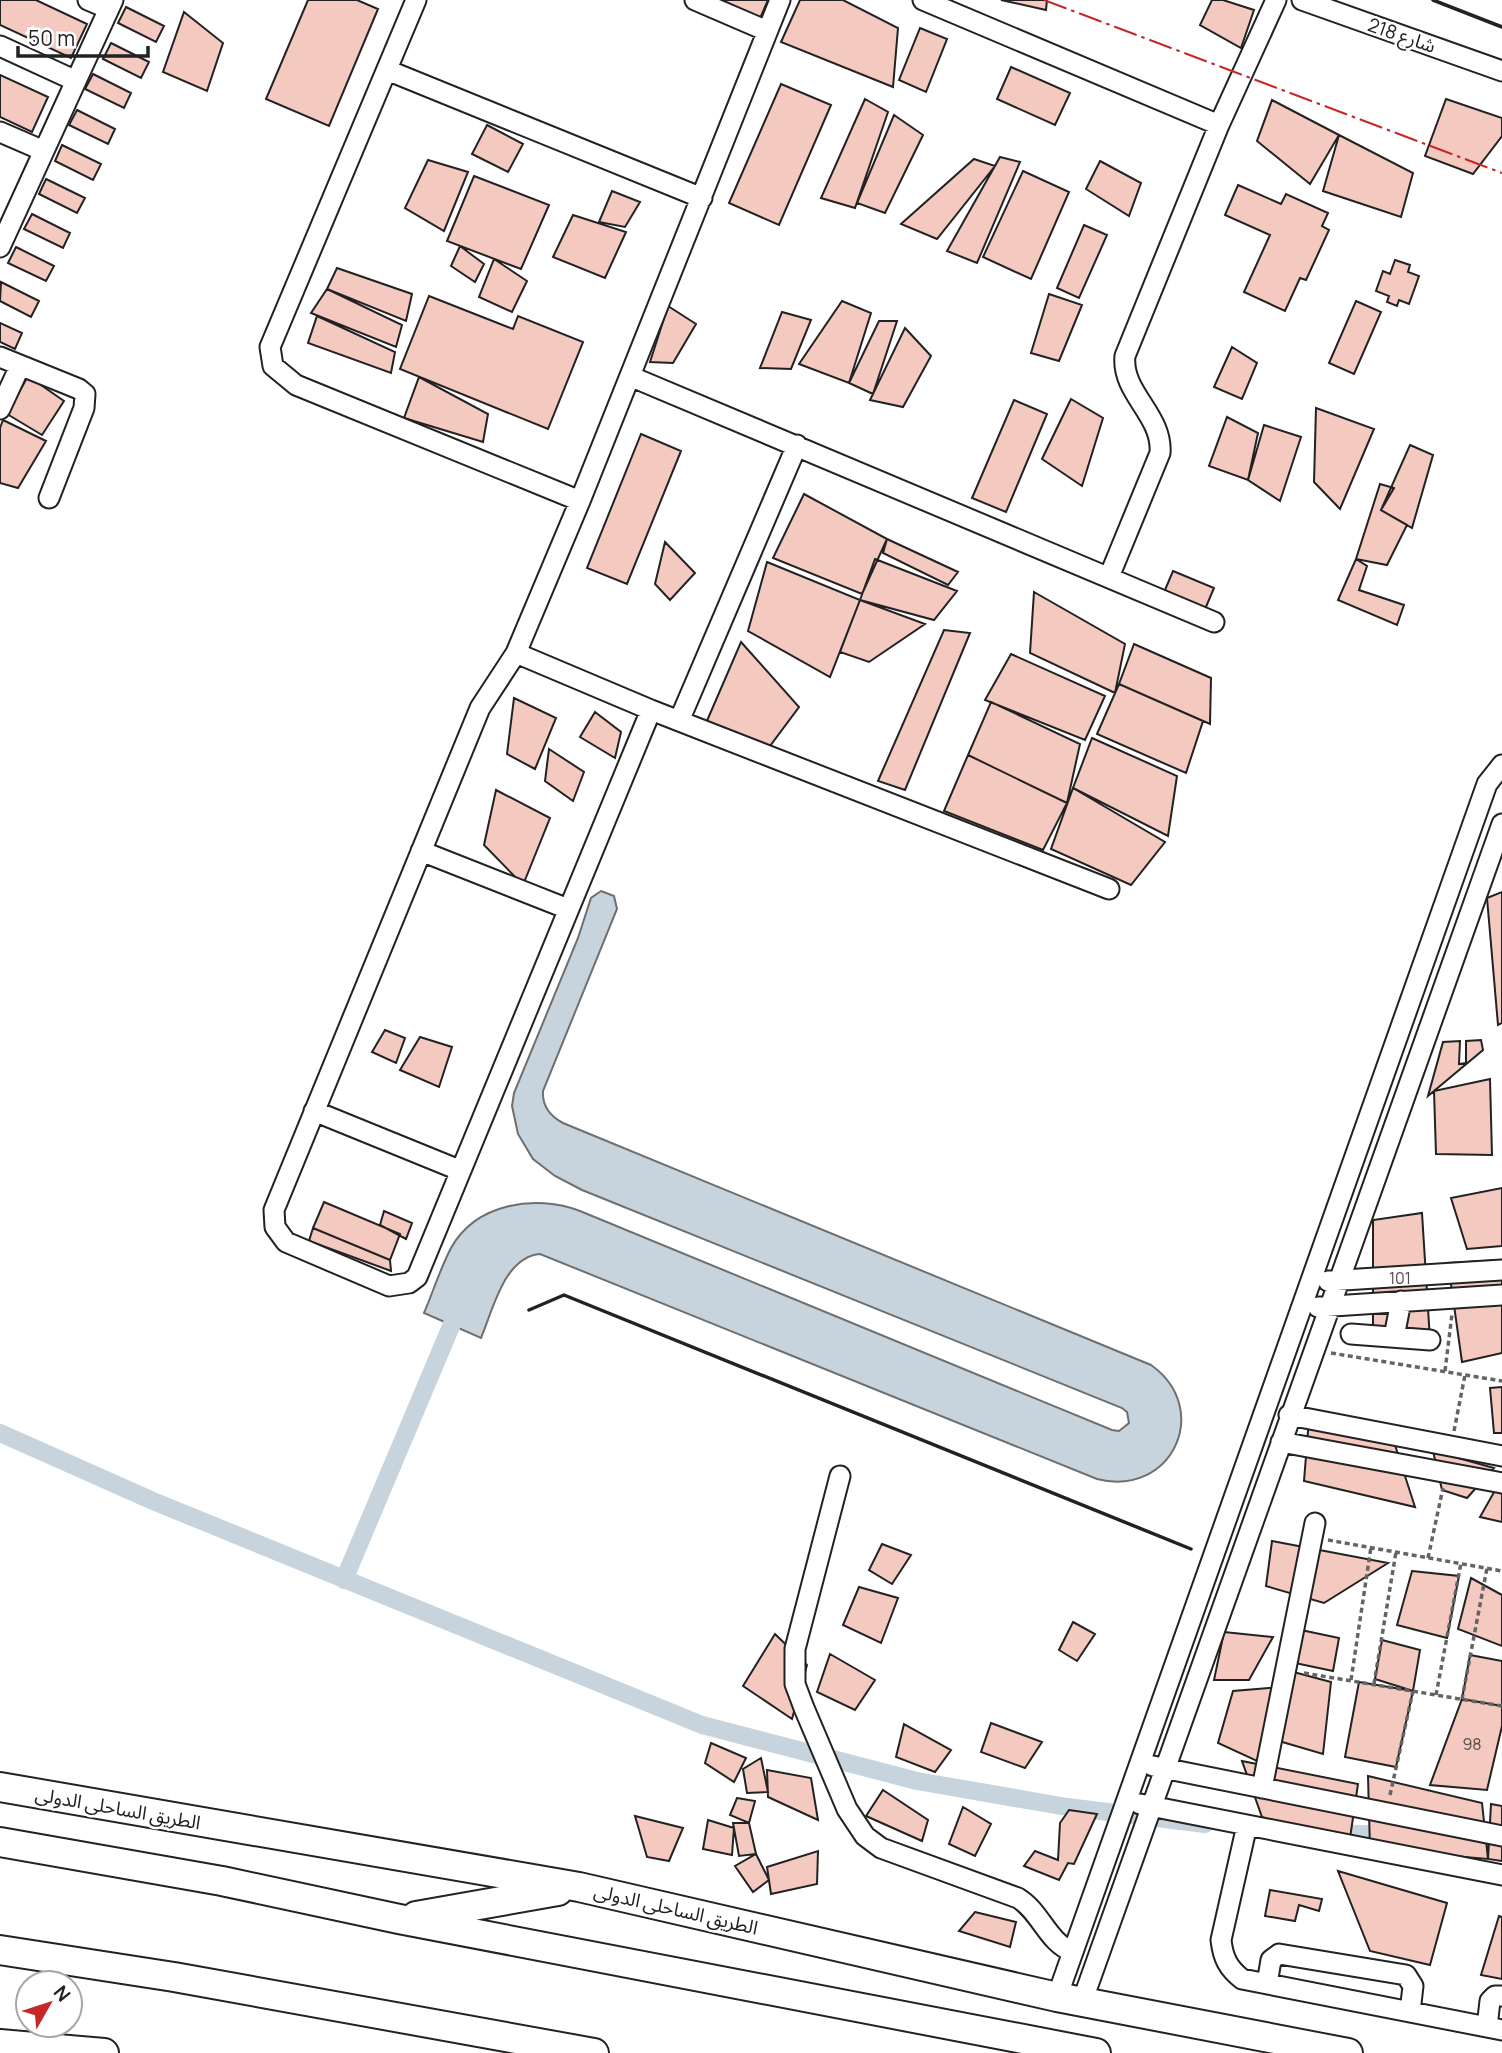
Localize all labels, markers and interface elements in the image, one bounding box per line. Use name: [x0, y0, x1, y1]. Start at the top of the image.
street label: شارع 218: [1364, 11, 1439, 60]
scale bar: [18, 14, 147, 58]
text: 50 m: [28, 24, 75, 52]
house number: 101: [1389, 1267, 1411, 1289]
house number: 98: [1462, 1733, 1482, 1755]
street label: الطريق الساحلى الدولى: [33, 1781, 203, 1835]
street label: الطريق الساحلى الدولى: [591, 1877, 761, 1941]
north arrow: [14, 1969, 84, 2039]
text: N: [48, 1980, 77, 2007]

